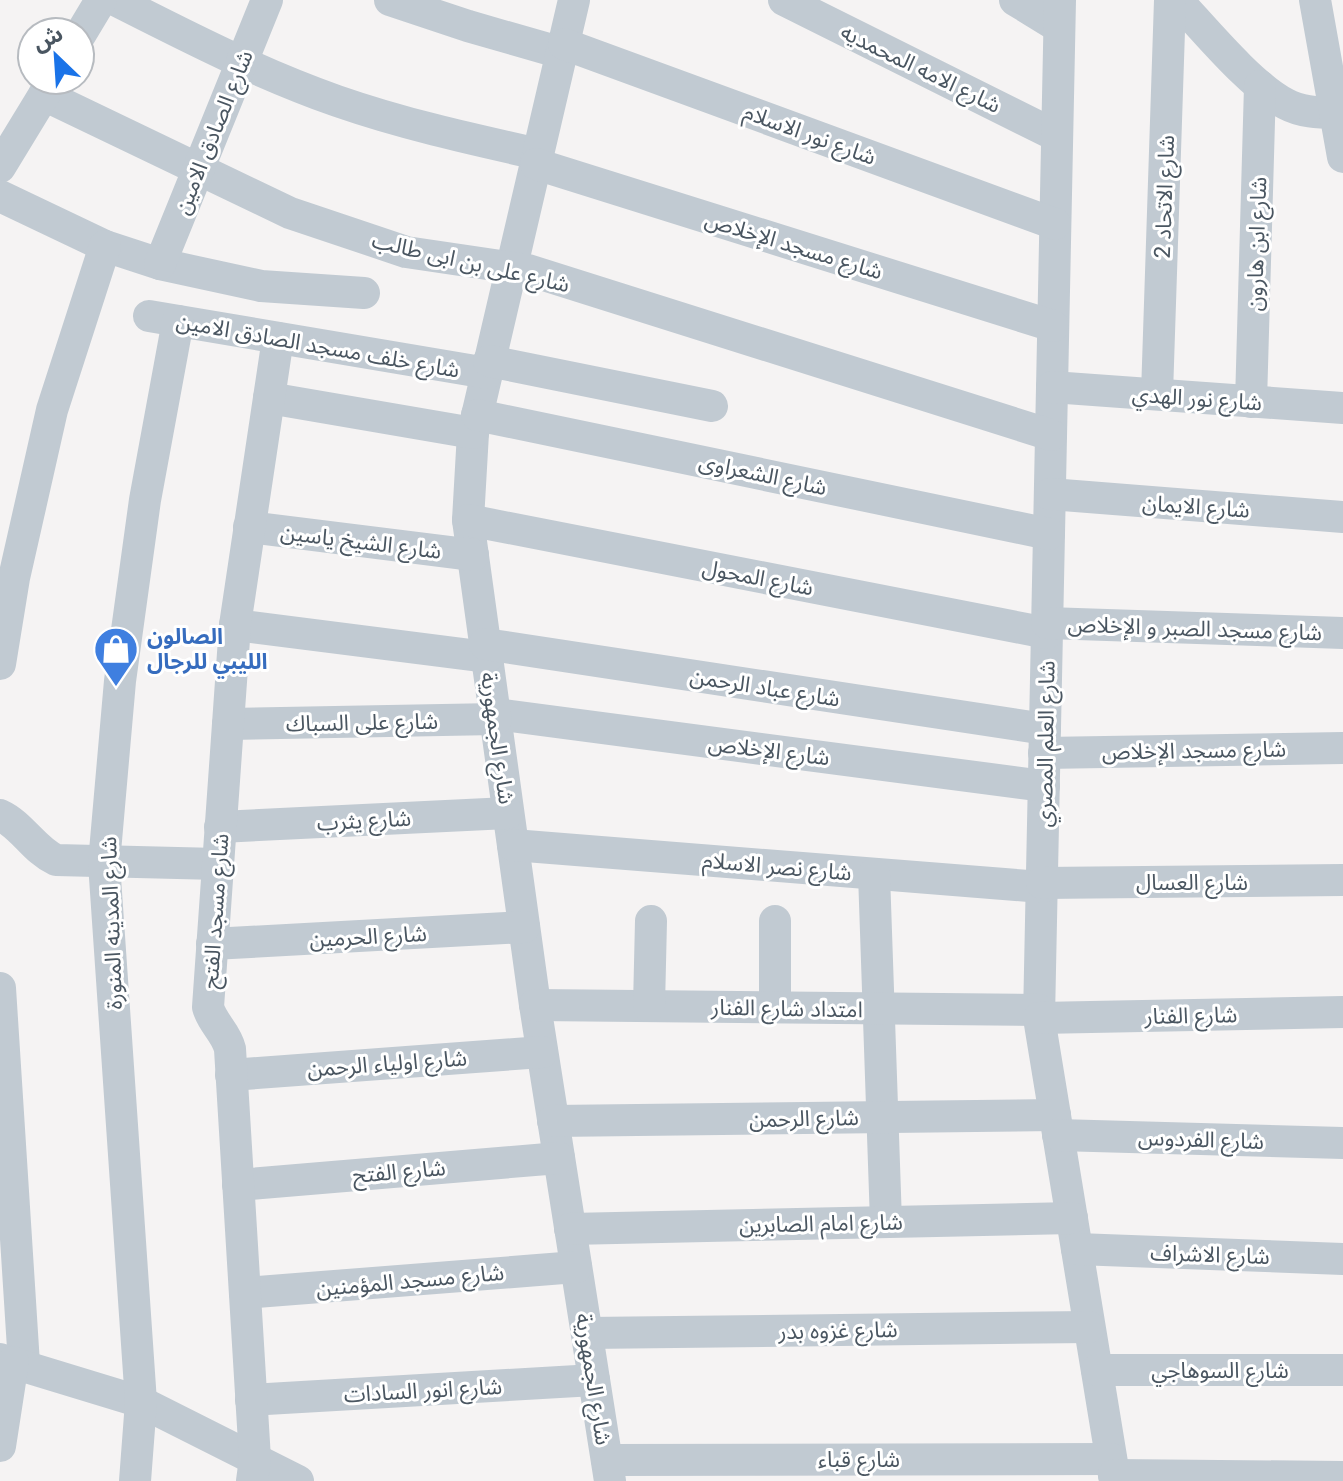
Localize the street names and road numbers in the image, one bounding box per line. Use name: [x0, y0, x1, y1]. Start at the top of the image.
street label: شارع الامه المحمديه: [835, 18, 1005, 122]
street label: شارع الصادق الامين: [168, 46, 262, 219]
street label: شارع نور الاسلام: [739, 98, 880, 174]
street label: شارع الاتحاد 2: [1149, 134, 1183, 260]
street label: شارع ابن هارون: [1241, 176, 1275, 312]
street label: شارع مسجد الإخلاص: [701, 206, 886, 288]
street label: شارع على بن ابى طالب: [369, 227, 572, 301]
street label: شارع خلف مسجد الصادق الامين: [174, 307, 462, 387]
street label: شارع نور الهدي: [1131, 380, 1263, 420]
street label: شارع الشعراوى: [696, 448, 829, 504]
street label: شارع الايمان: [1141, 489, 1251, 527]
street label: شارع الشيخ ياسين: [279, 518, 443, 568]
street label: شارع المحول: [700, 554, 816, 604]
street label: شارع مسجد الصبر و الإخلاص: [1067, 611, 1323, 649]
street label: شارع العلم المصري: [1031, 660, 1064, 828]
street label: شارع عباد الرحمن: [688, 662, 842, 716]
street label: شارع الجمهورية: [472, 670, 520, 806]
street label: شارع على السباك: [286, 708, 438, 740]
street label: شارع الإخلاص: [706, 730, 831, 774]
street label: شارع مسجد الإخلاص: [1102, 735, 1286, 769]
street label: شارع يثرب: [316, 805, 412, 839]
street label: شارع مسجد الفتح: [197, 833, 237, 990]
street label: شارع المدينه المنورة: [95, 836, 131, 1010]
street label: شارع نصر الاسلام: [701, 847, 853, 889]
street label: شارع العسال: [1136, 869, 1248, 899]
street label: شارع الحرمين: [309, 920, 428, 956]
street label: امتداد شارع الفنار: [710, 994, 863, 1026]
street label: شارع الفنار: [1143, 1001, 1238, 1033]
street label: شارع اولياء الرحمن: [306, 1044, 468, 1086]
street label: شارع الرحمن: [749, 1104, 859, 1136]
street label: شارع الفردوس: [1137, 1124, 1264, 1158]
street label: شارع الفتح: [351, 1154, 447, 1192]
street label: شارع امام الصابرين: [739, 1209, 903, 1241]
street label: شارع الاشراف: [1150, 1239, 1270, 1273]
street label: شارع مسجد المؤمنين: [315, 1259, 505, 1305]
street label: شارع الجمهورية: [567, 1311, 617, 1447]
street label: شارع غزوه بدر: [777, 1316, 898, 1348]
street label: شارع السوهاجي: [1151, 1357, 1289, 1387]
street label: شارع انور السادات: [343, 1373, 503, 1411]
street label: شارع قباء: [818, 1446, 900, 1476]

